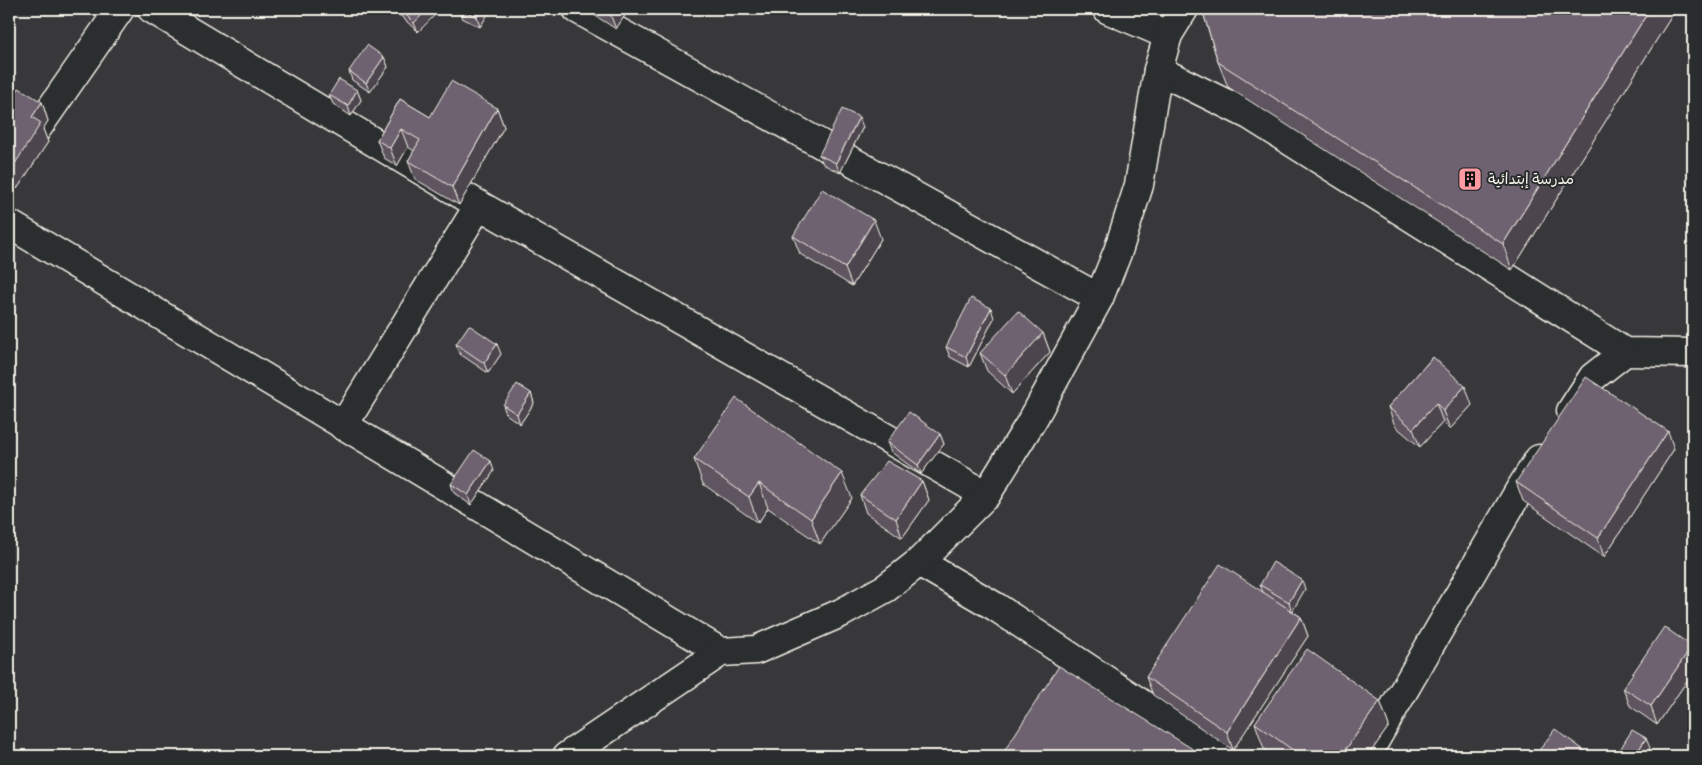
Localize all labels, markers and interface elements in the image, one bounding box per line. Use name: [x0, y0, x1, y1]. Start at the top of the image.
building icon: مدرسة إبتدائية: [1457, 166, 1483, 192]
place label: مدرسة إبتدائية: [1488, 172, 1574, 190]

